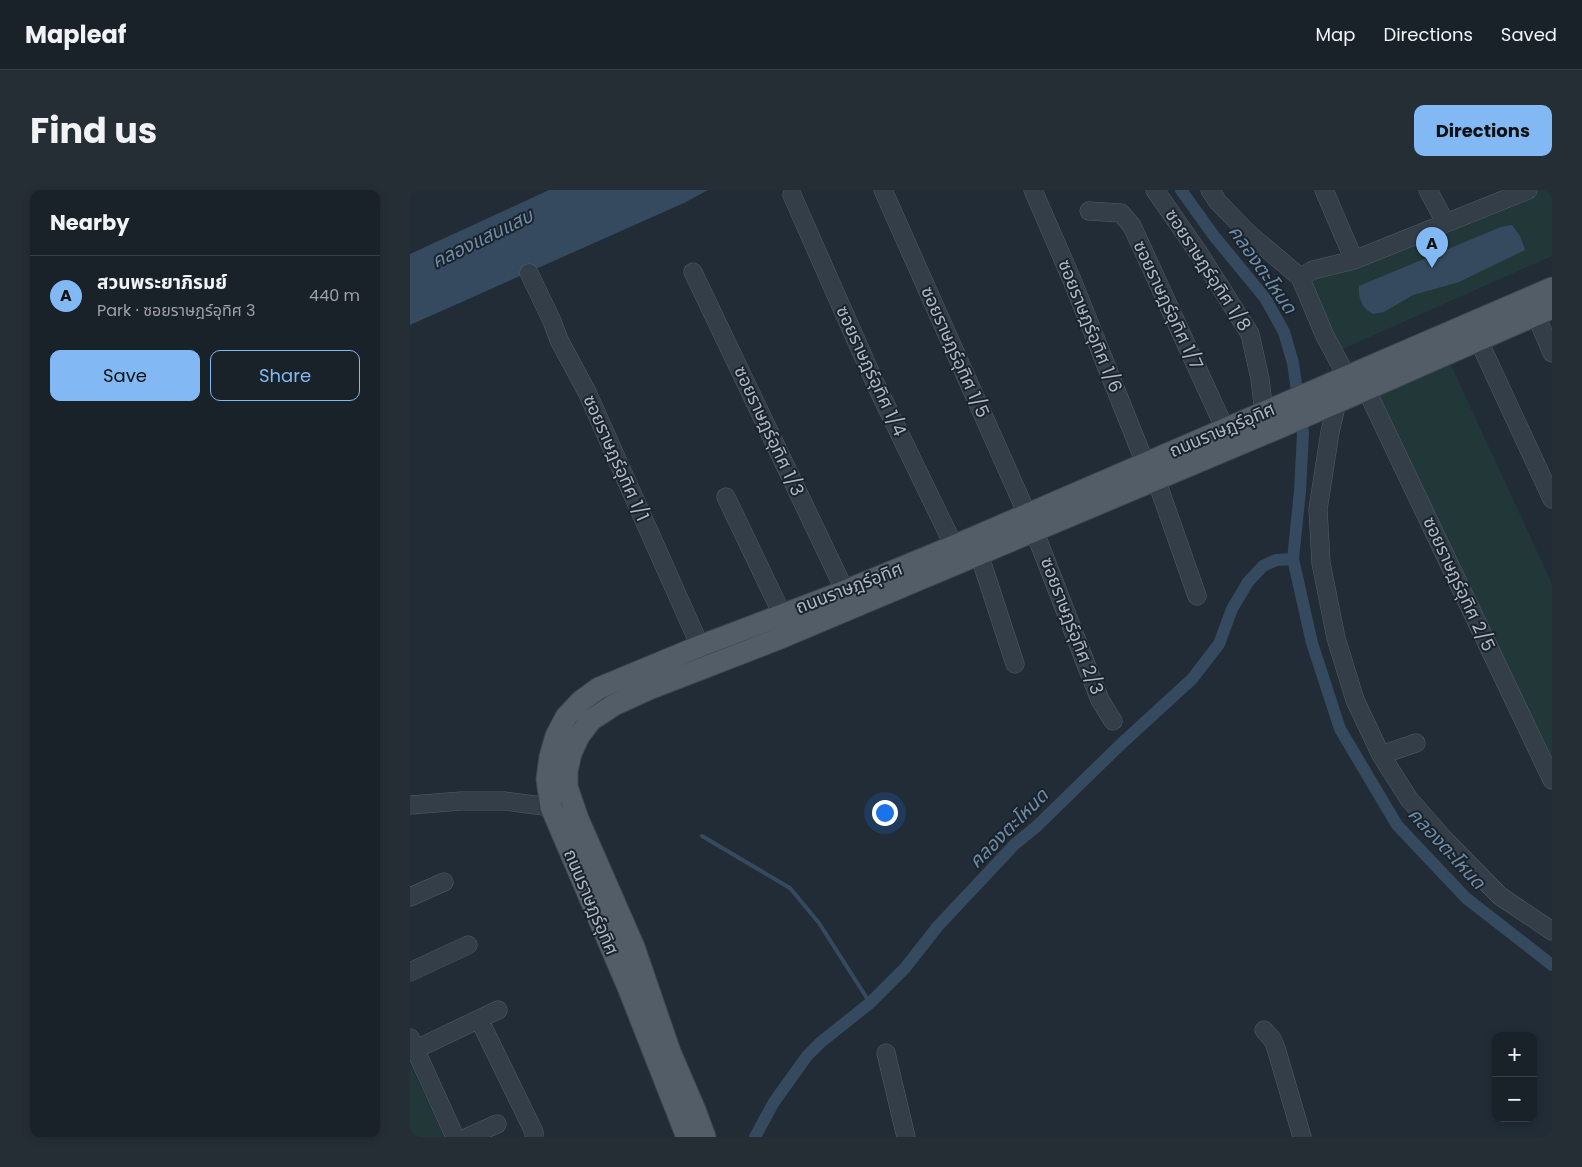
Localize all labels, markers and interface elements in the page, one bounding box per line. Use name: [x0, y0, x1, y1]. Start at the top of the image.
text: Mapleaf: [25, 18, 126, 51]
text: Map: [1316, 22, 1355, 47]
text: Directions: [1383, 22, 1473, 47]
text: Saved: [1501, 22, 1557, 47]
button: Directions: [1414, 105, 1552, 156]
text: Find us: [30, 106, 157, 155]
water label: คลองแสนแสบ: [427, 202, 539, 275]
street label: ซอยราษฎร์อุทิศ 1/8: [1159, 204, 1257, 336]
text: Nearby: [50, 208, 130, 237]
water label: คลองตะโหนด: [1222, 220, 1304, 320]
pin: A: [1416, 227, 1448, 268]
street label: ซอยราษฎร์อุทิศ 1/7: [1128, 236, 1209, 374]
street label: ซอยราษฎร์อุทิศ 1/6: [1052, 256, 1129, 396]
text: สวนพระยาภิรมย์: [97, 269, 227, 296]
street label: ซอยราษฎร์อุทิศ 1/5: [915, 282, 996, 421]
text: A: [60, 284, 72, 307]
text: 440 m: [309, 284, 360, 307]
text: Park · ซอยราษฎร์อุทิศ 3: [97, 299, 255, 322]
street label: ซอยราษฎร์อุทิศ 1/4: [830, 301, 913, 440]
button: Save: [50, 350, 200, 401]
button: Share: [210, 350, 360, 401]
street label: ซอยราษฎร์อุทิศ 1/3: [728, 362, 810, 500]
street label: ซอยราษฎร์อุทิศ 1/1: [577, 391, 655, 525]
street label: ถนนราษฎร์อุทิศ: [1165, 396, 1279, 463]
street label: ซอยราษฎร์อุทิศ 2/5: [1417, 512, 1502, 655]
street label: ซอยราษฎร์อุทิศ 2/3: [1035, 554, 1110, 698]
street label: ถนนราษฎร์อุทิศ: [792, 556, 906, 619]
water label: คลองตะโหนด: [963, 782, 1055, 874]
your location: [872, 800, 898, 826]
water label: คลองตะโหนด: [1402, 802, 1492, 896]
street label: ถนนราษฎร์อุทิศ: [558, 845, 625, 959]
map controls: [1492, 1032, 1537, 1122]
button: +: [1492, 1032, 1537, 1077]
button: −: [1492, 1077, 1537, 1122]

